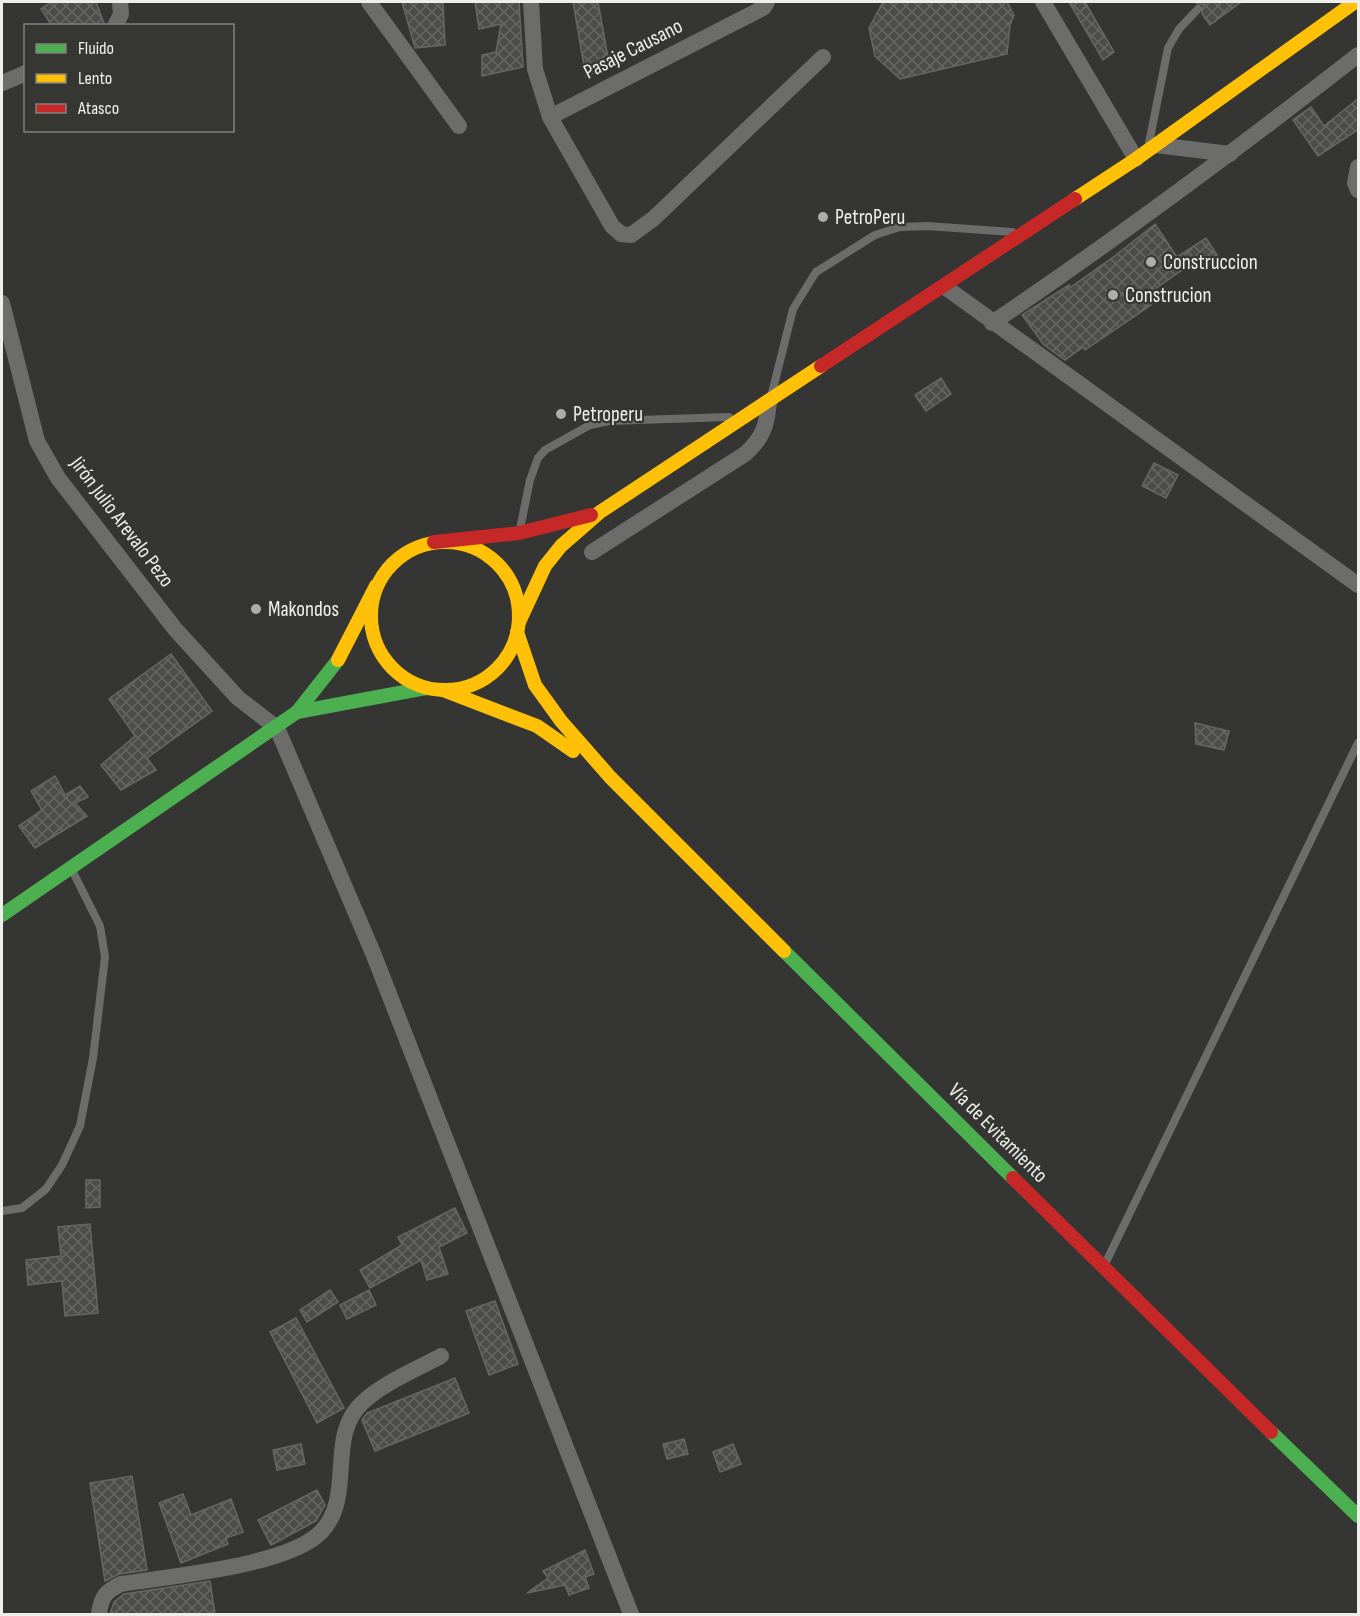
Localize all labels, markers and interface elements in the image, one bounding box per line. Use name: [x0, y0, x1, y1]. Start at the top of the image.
street label: Pasaje Causano: [579, 13, 687, 85]
legend: [24, 24, 234, 132]
text: Fluido: [78, 38, 114, 59]
text: Lento: [78, 68, 112, 89]
text: Atasco: [77, 98, 119, 119]
place label: PetroPeru: [835, 205, 905, 230]
marker: PetroPeru: [816, 210, 830, 224]
place label: Construccion: [1163, 250, 1258, 275]
marker: Construccion: [1144, 255, 1158, 269]
place label: Construcion: [1125, 283, 1211, 308]
marker: Construcion: [1106, 288, 1120, 302]
place label: Petroperu: [573, 402, 643, 427]
marker: Petroperu: [554, 407, 568, 421]
street label: Jirón Julio Arevalo Pezo: [64, 451, 179, 592]
place label: Makondos: [268, 597, 339, 622]
marker: Makondos: [249, 602, 263, 616]
street label: Vía de Evitamiento: [943, 1078, 1053, 1188]

